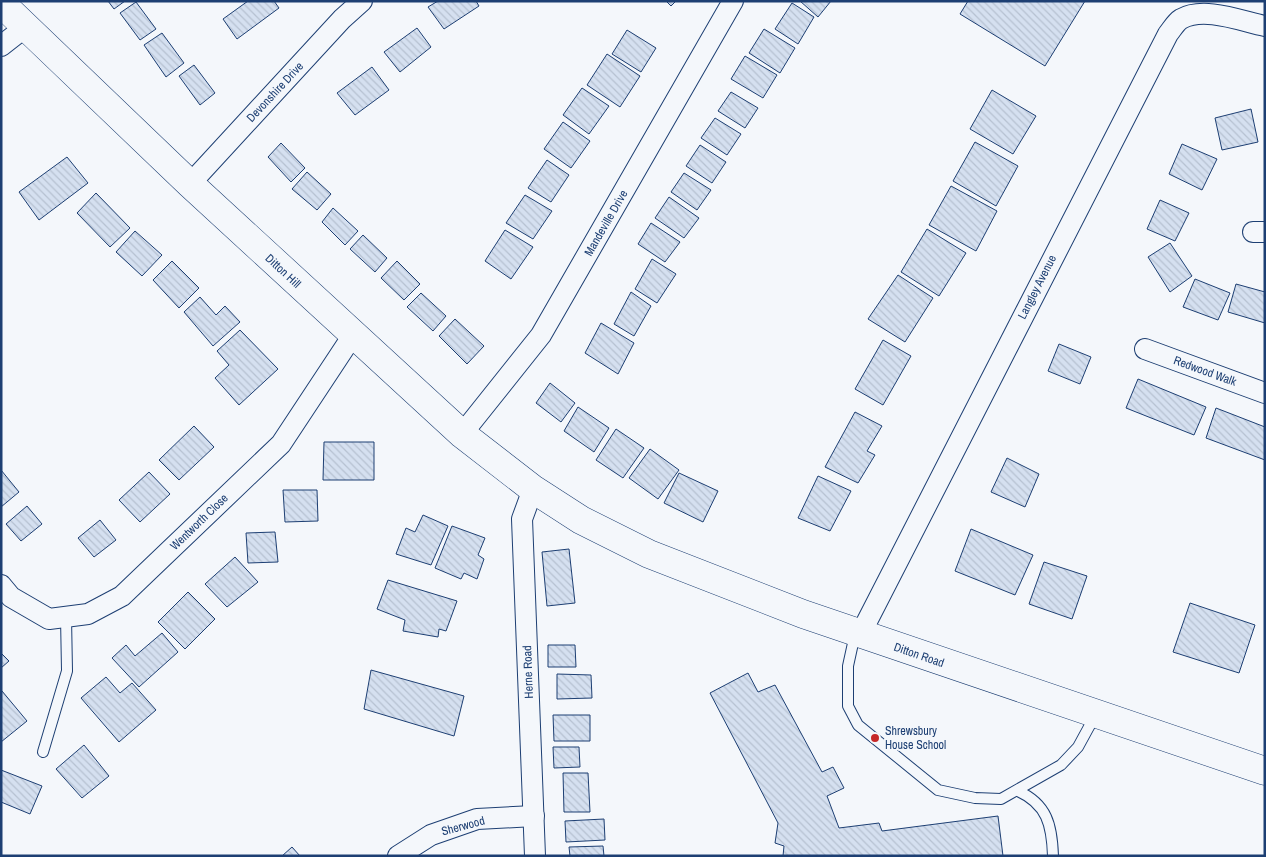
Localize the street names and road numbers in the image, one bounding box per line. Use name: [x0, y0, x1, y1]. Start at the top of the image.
street label: Devonshire Drive: [243, 59, 307, 125]
street label: Mandeville Drive: [581, 187, 631, 259]
street label: Ditton Hill: [262, 250, 304, 292]
street label: Langley Avenue: [1014, 252, 1060, 322]
street label: Redwood Walk: [1171, 352, 1239, 390]
street label: Wentworth Close: [167, 490, 231, 554]
street label: Ditton Road: [892, 639, 946, 671]
street label: Herne Road: [519, 645, 537, 699]
street label: Sherwood: [440, 813, 486, 839]

